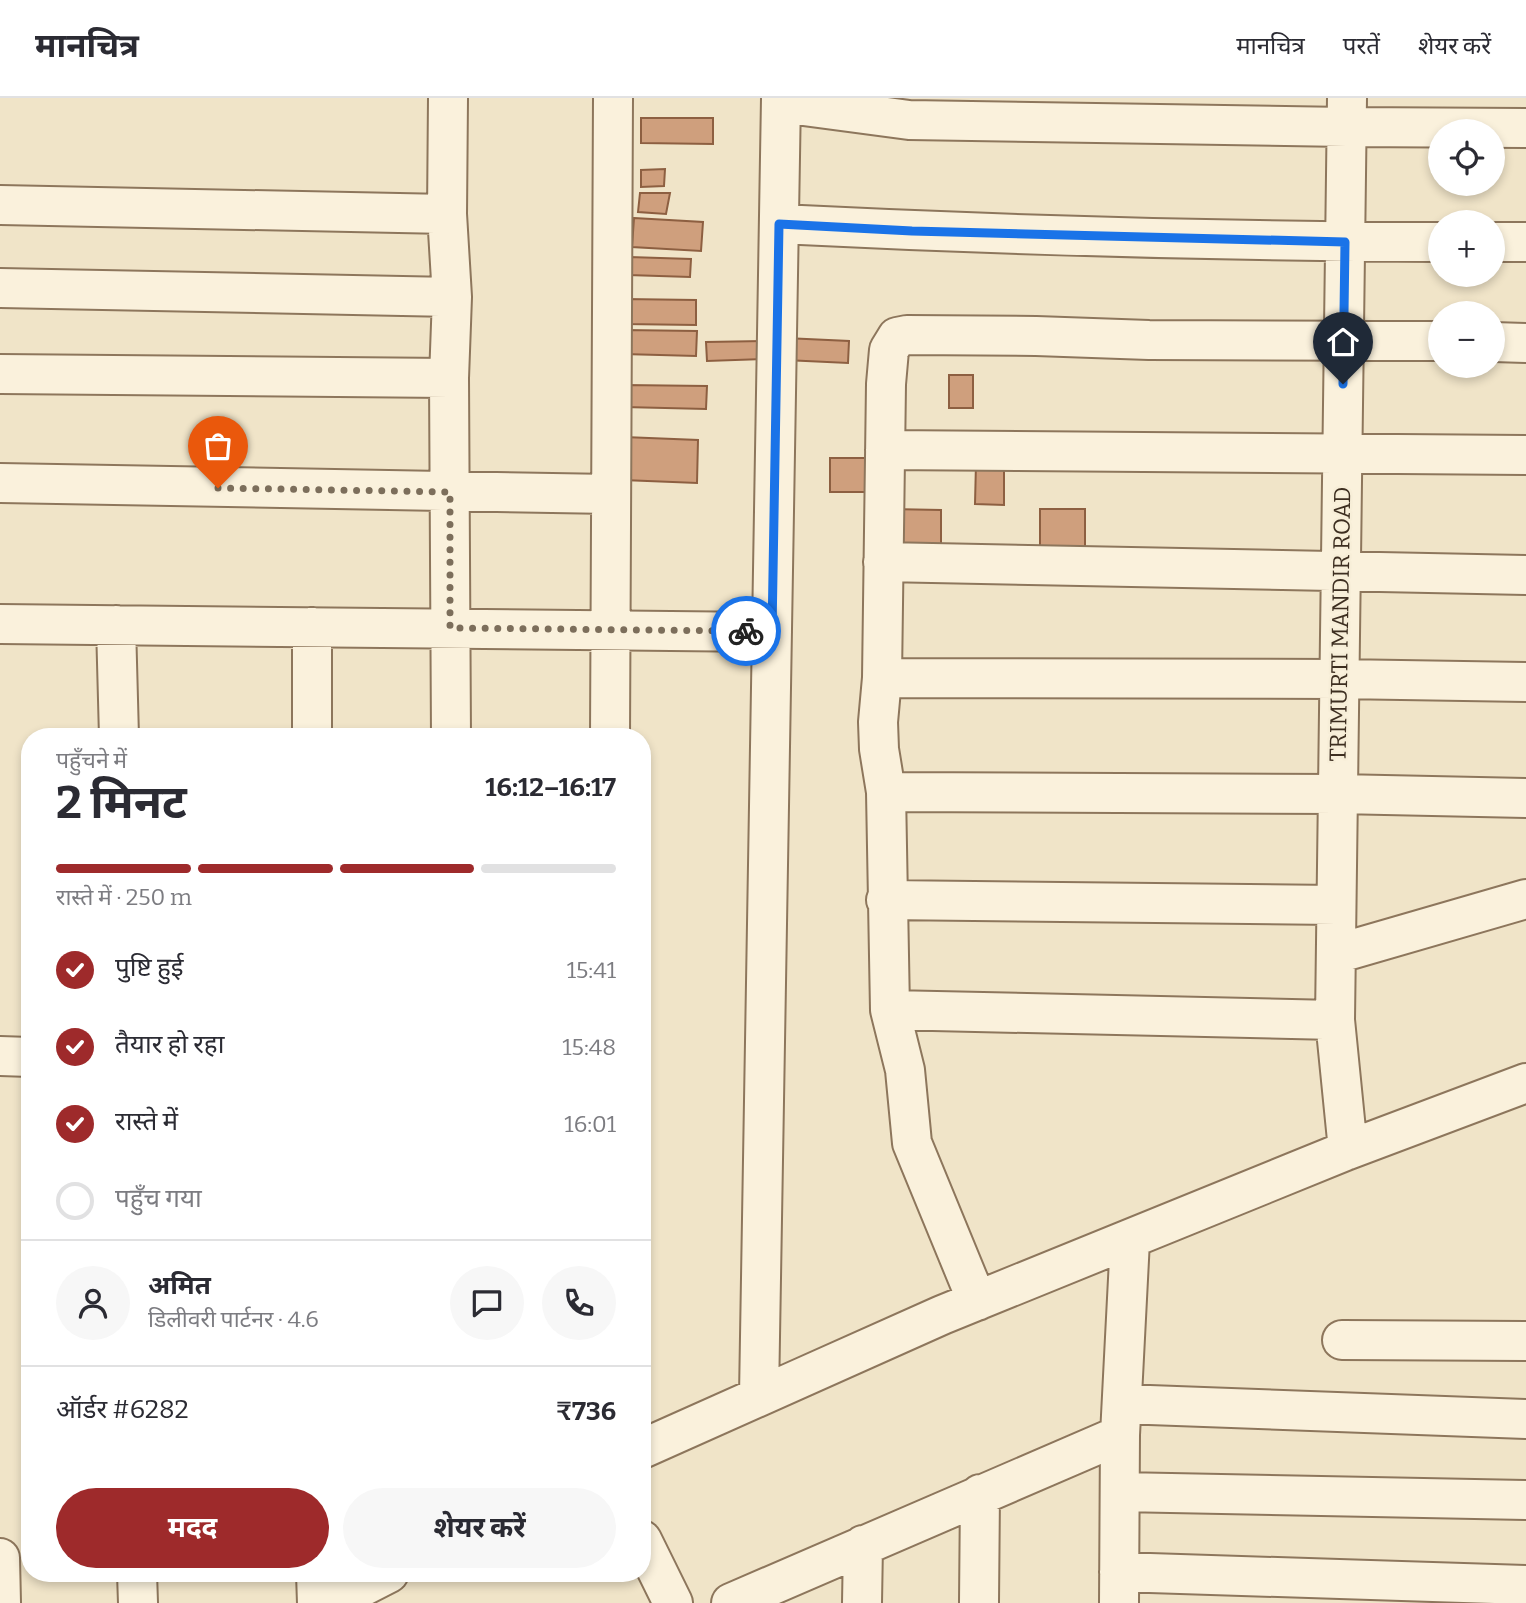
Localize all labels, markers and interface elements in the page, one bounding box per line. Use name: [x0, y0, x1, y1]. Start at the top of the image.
text: मानचित्र: [35, 26, 139, 66]
text: मानचित्र: [1236, 32, 1305, 60]
text: परतें: [1343, 32, 1380, 60]
text: शेयर करें: [1418, 32, 1491, 60]
map controls: [1428, 119, 1505, 378]
button: locate: [1428, 119, 1505, 196]
button: +: [1428, 210, 1505, 287]
button: −: [1428, 301, 1505, 378]
pin: [1313, 312, 1373, 384]
icon: home: [1324, 323, 1362, 361]
pin: [188, 416, 248, 488]
icon: bag: [199, 427, 237, 465]
street label: TRIMURTI MANDIR ROAD: [1324, 486, 1356, 762]
courier: [711, 596, 781, 666]
icon: bike: [727, 612, 765, 650]
text: पहुँचने में: [56, 746, 127, 774]
text: 16:12–16:17: [485, 772, 616, 803]
text: 2 मिनट: [56, 775, 187, 830]
text: रास्ते में · 250 m: [56, 883, 192, 911]
icon: check: [56, 951, 94, 989]
text: पुष्टि हुई: [115, 952, 183, 983]
text: 15:41: [567, 956, 616, 984]
icon: check: [56, 1028, 94, 1066]
text: तैयार हो रहा: [115, 1029, 224, 1060]
text: 15:48: [562, 1033, 616, 1061]
icon: check: [56, 1105, 94, 1143]
text: रास्ते में: [115, 1106, 178, 1137]
text: 16:01: [564, 1110, 616, 1138]
text: पहुँच गया: [115, 1183, 202, 1214]
button: person: [56, 1266, 130, 1340]
button: chat: [450, 1266, 524, 1340]
button: phone: [542, 1266, 616, 1340]
text: अमित: [148, 1270, 211, 1301]
text: डिलीवरी पार्टनर · 4.6: [148, 1305, 319, 1333]
text: ऑर्डर #6282: [56, 1394, 189, 1425]
text: ₹736: [556, 1396, 616, 1427]
button: मदद: [56, 1488, 329, 1568]
button: शेयर करें: [343, 1488, 616, 1568]

